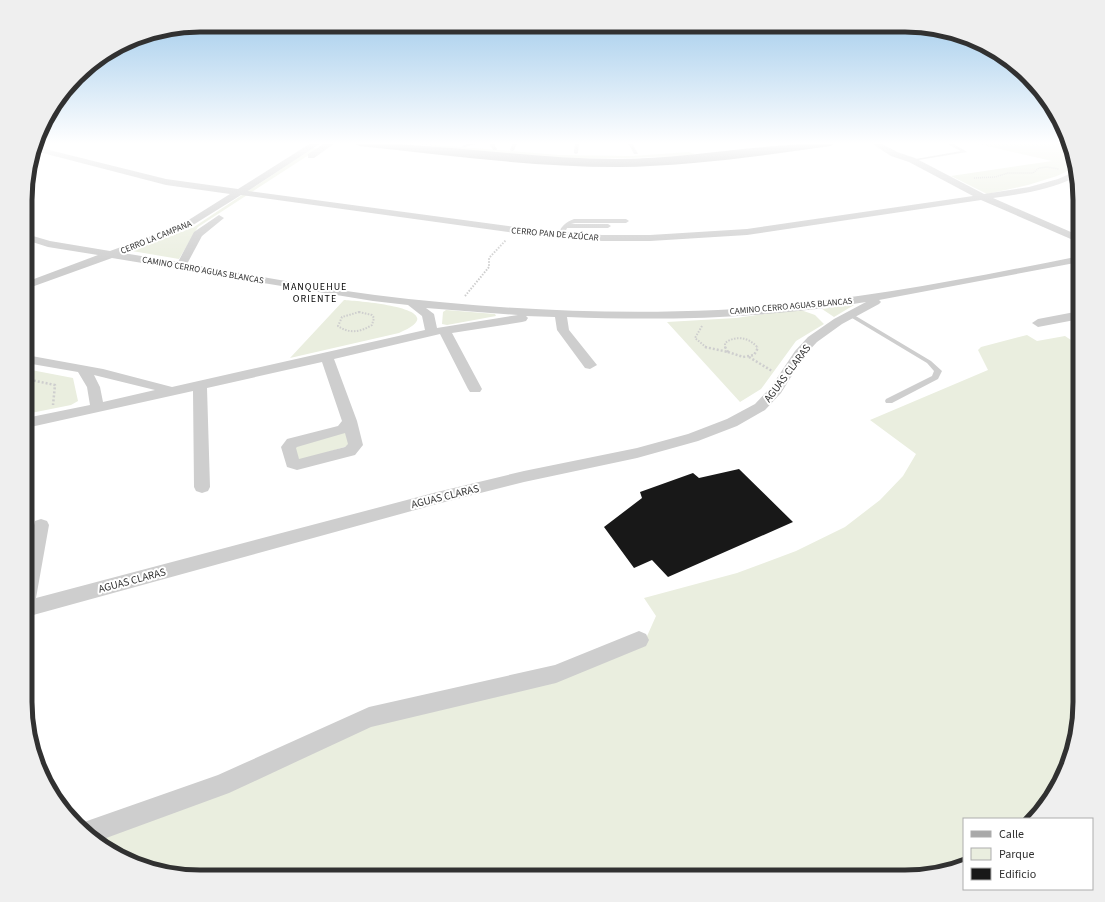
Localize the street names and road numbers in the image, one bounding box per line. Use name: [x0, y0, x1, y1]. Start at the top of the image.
street label: CERRO LA CAMPANA: [119, 217, 194, 258]
street label: CERRO PAN DE AZÚCAR: [511, 224, 599, 245]
street label: CAMINO CERRO AGUAS BLANCAS: [141, 253, 265, 288]
street label: CAMINO CERRO AGUAS BLANCAS: [729, 295, 853, 318]
street label: AGUAS CLARAS: [761, 341, 814, 405]
street label: AGUAS CLARAS: [410, 481, 481, 512]
street label: AGUAS CLARAS: [97, 564, 168, 597]

